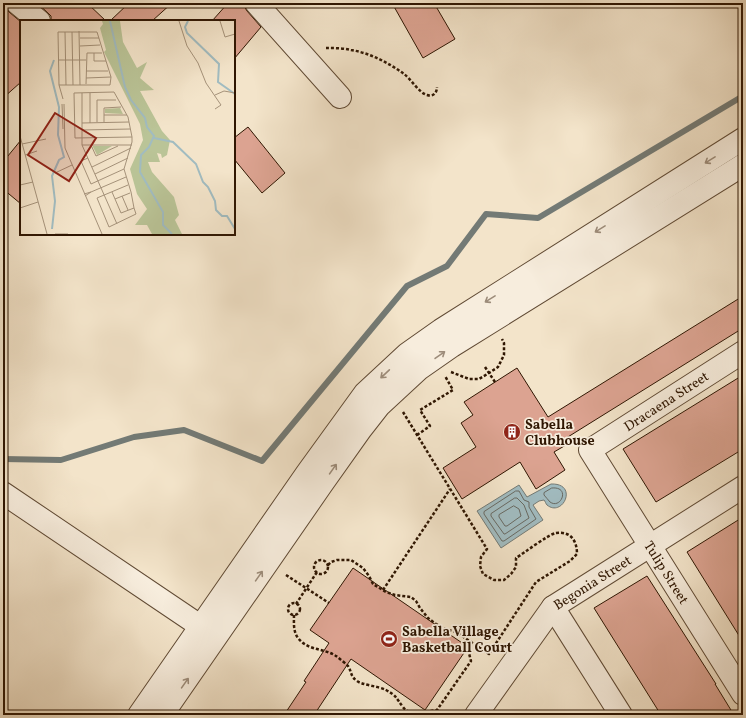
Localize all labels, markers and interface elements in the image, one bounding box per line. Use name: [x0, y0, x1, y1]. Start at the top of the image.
inset map: [20, 20, 235, 235]
one-way arrow: [705, 156, 716, 164]
one-way arrow: [594, 226, 606, 234]
one-way arrow: [484, 295, 496, 303]
one-way arrow: [434, 351, 445, 359]
street label: Dracaena Street: [621, 368, 713, 437]
one-way arrow: [380, 370, 390, 379]
place label: Sabella Clubhouse: [525, 416, 595, 451]
building icon: Sabella Clubhouse: [502, 422, 522, 442]
one-way arrow: [329, 464, 337, 475]
street label: Tulip Street: [638, 538, 692, 608]
street label: Begonia Street: [550, 552, 636, 615]
one-way arrow: [255, 571, 263, 582]
place label: Sabella Village Basketball Court: [402, 623, 512, 658]
sports icon: Sabella Village Basketball Court: [379, 629, 399, 649]
one-way arrow: [181, 678, 189, 689]

